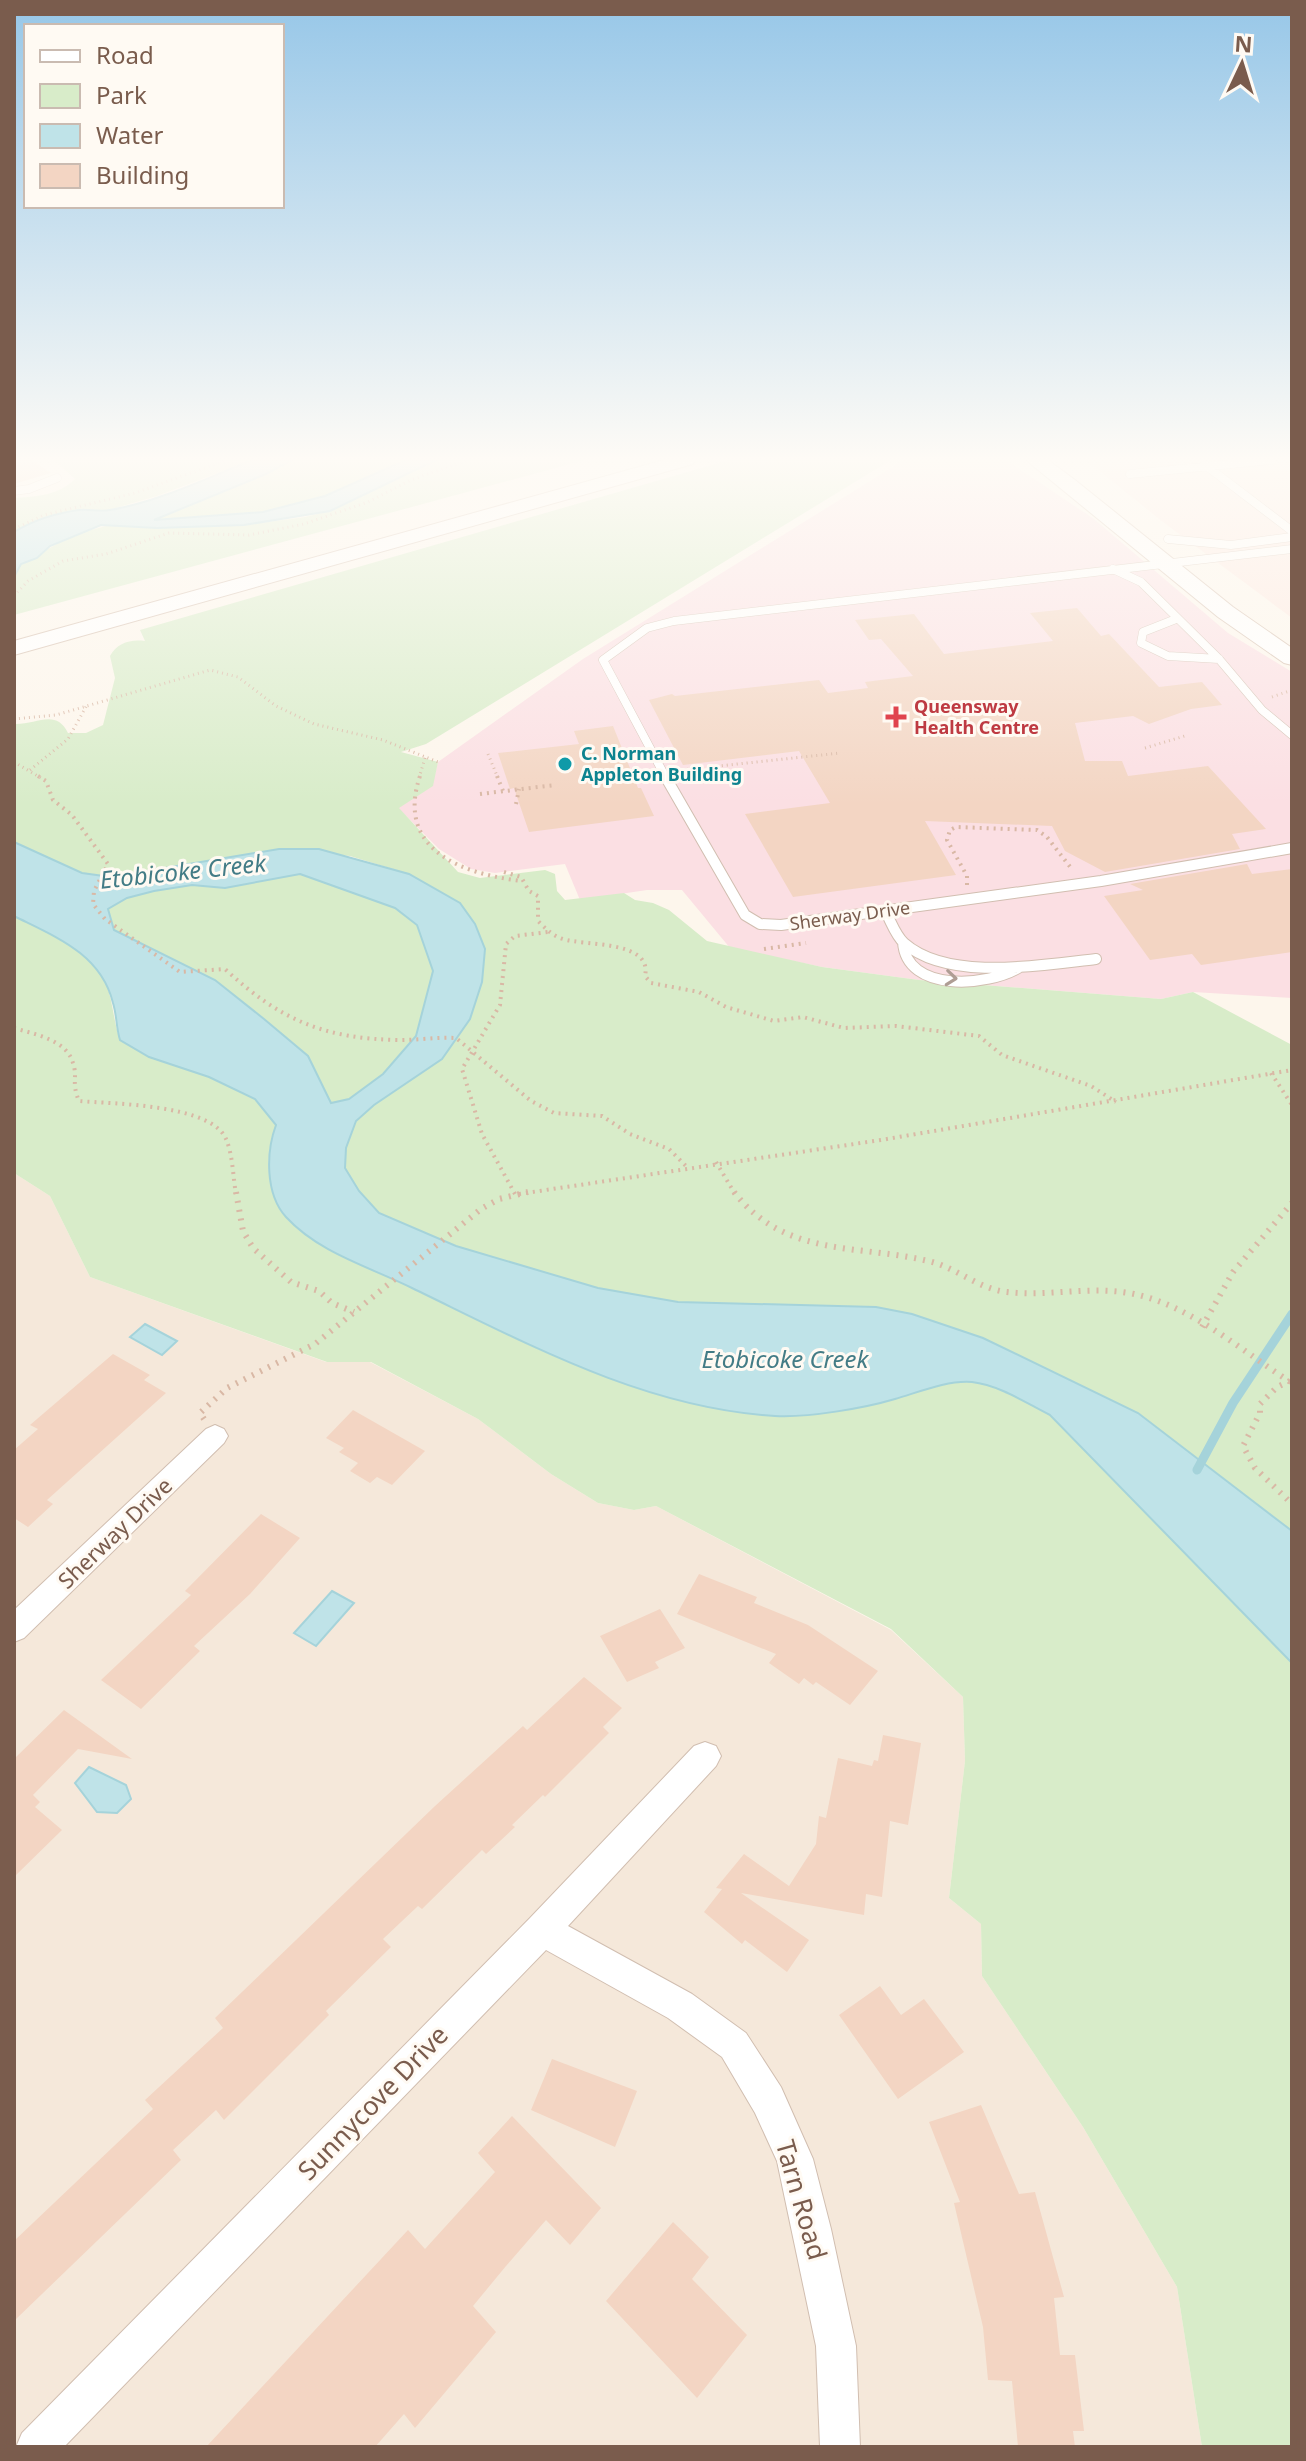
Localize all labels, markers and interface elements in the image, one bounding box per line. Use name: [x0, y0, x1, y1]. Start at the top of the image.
legend: [24, 24, 284, 208]
north arrow: [1202, 24, 1282, 104]
text: N: [1233, 27, 1253, 59]
text: Road: [96, 38, 154, 71]
text: Park: [96, 78, 147, 111]
text: Water: [96, 118, 164, 151]
text: Building: [96, 158, 189, 191]
place label: Queensway Health Centre: [914, 694, 1039, 739]
marker: Queensway Health Centre: [885, 706, 907, 728]
place label: C. Norman Appleton Building: [581, 741, 742, 786]
marker: C. Norman Appleton Building: [556, 755, 574, 773]
water label: Etobicoke Creek: [98, 845, 269, 896]
street label: Sherway Drive: [788, 895, 912, 935]
one-way arrow: [945, 969, 958, 986]
water label: Etobicoke Creek: [702, 1342, 870, 1375]
street label: Sherway Drive: [51, 1470, 178, 1595]
street label: Sunnycove Drive: [289, 2017, 456, 2188]
street label: Tarn Road: [768, 2136, 836, 2264]

